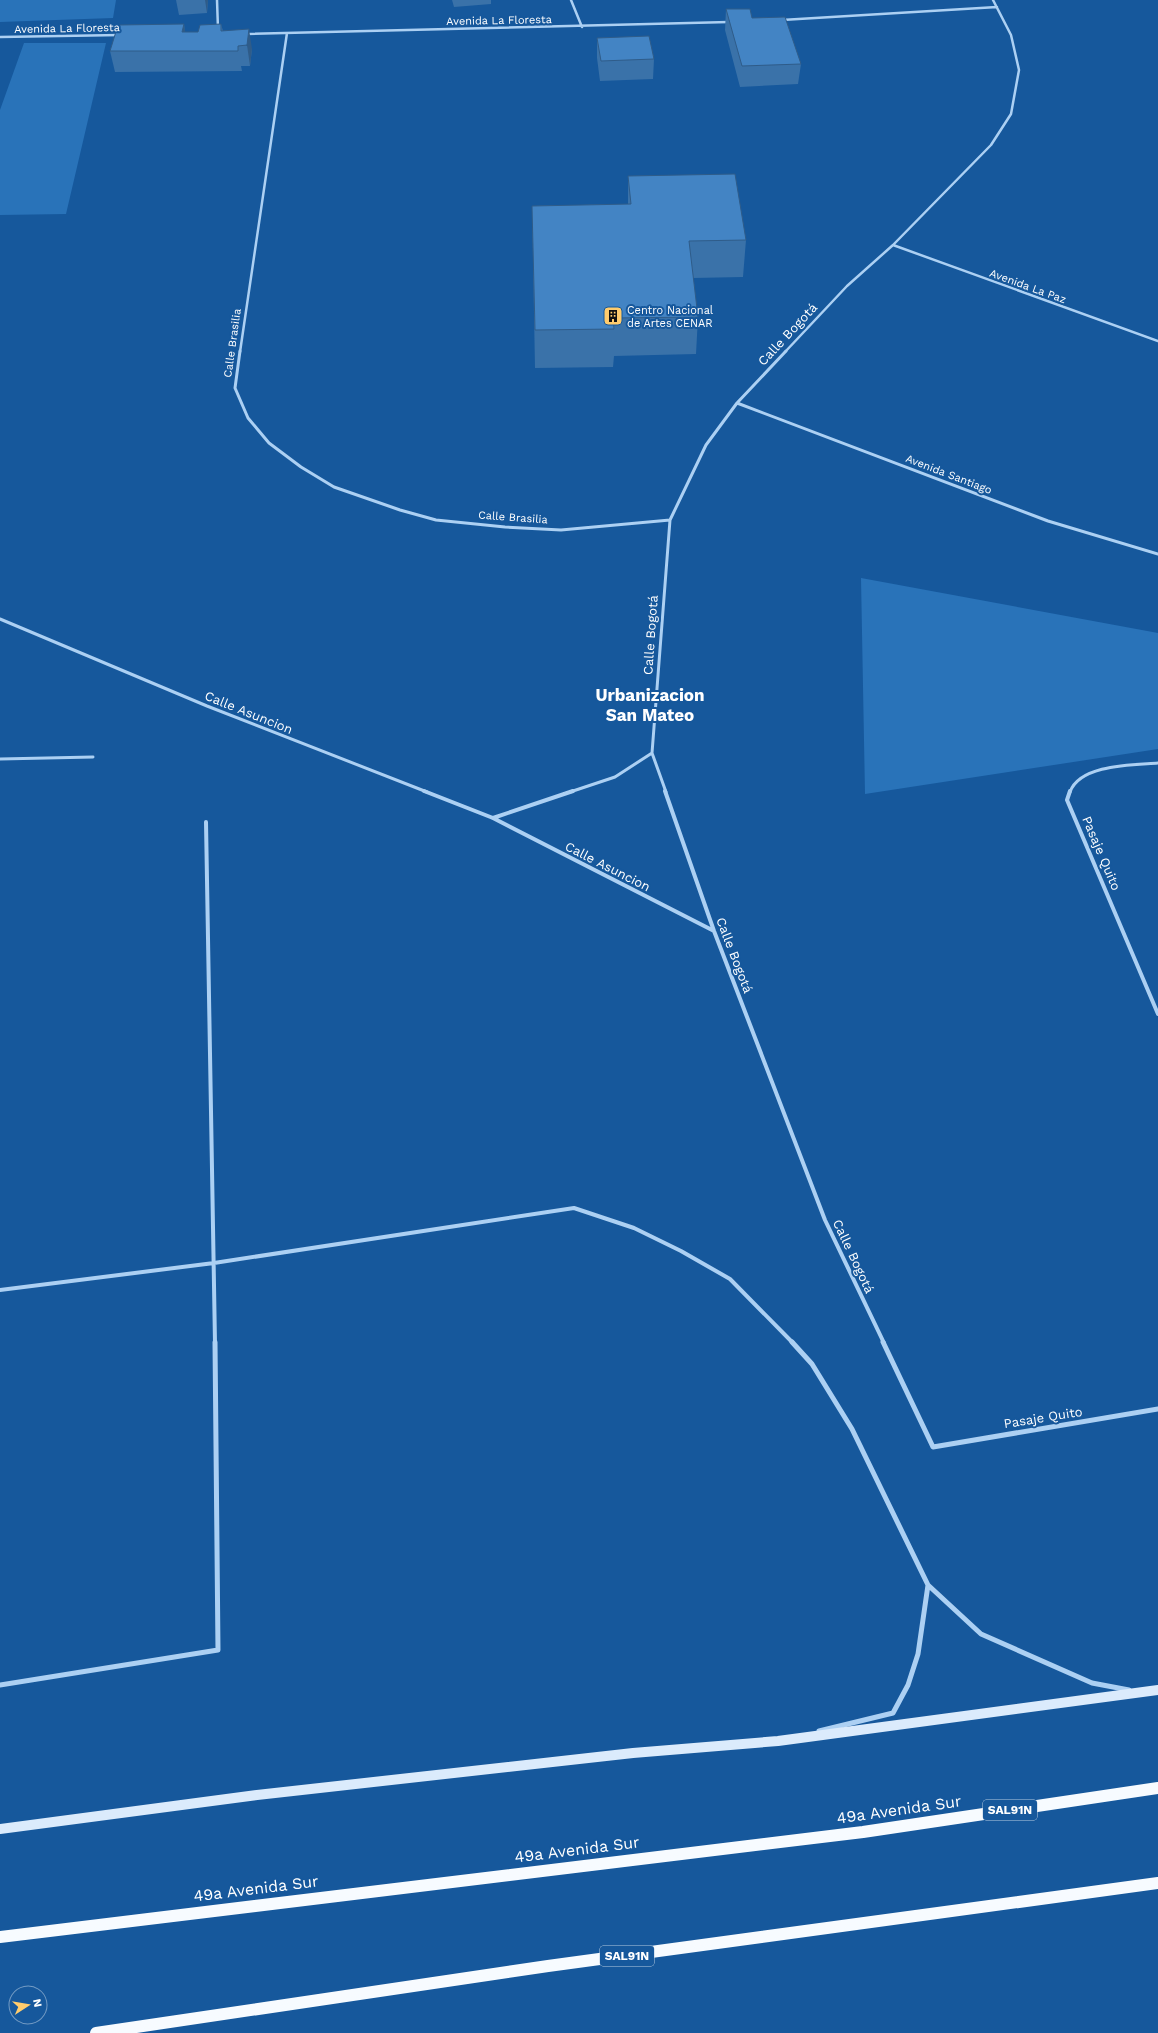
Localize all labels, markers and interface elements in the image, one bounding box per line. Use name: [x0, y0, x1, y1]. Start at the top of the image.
street label: Avenida La Floresta: [446, 13, 552, 28]
street label: Avenida La Floresta: [14, 21, 120, 36]
street label: Avenida La Paz: [988, 267, 1068, 306]
street label: Calle Bogotá: [755, 300, 821, 369]
place label: Centro Nacional de Artes CENAR: [627, 304, 714, 330]
building icon: Centro Nacional de Artes CENAR: [602, 305, 624, 327]
street label: Calle Brasilia: [221, 308, 244, 378]
street label: Avenida Santiago: [904, 452, 994, 497]
street label: Calle Brasilia: [478, 509, 548, 526]
street label: Calle Bogotá: [640, 594, 661, 675]
district label: Urbanizacion San Mateo: [595, 685, 705, 725]
street label: Calle Asuncion: [203, 688, 295, 737]
street label: Pasaje Quito: [1079, 814, 1124, 893]
street label: Calle Asuncion: [563, 838, 653, 894]
street label: Calle Bogotá: [713, 915, 756, 996]
street label: Calle Bogotá: [830, 1217, 877, 1296]
street label: Pasaje Quito: [1003, 1404, 1084, 1431]
street label: 49a Avenida Sur: [836, 1791, 963, 1828]
road number: SAL91N: [983, 1800, 1037, 1820]
street label: 49a Avenida Sur: [514, 1832, 641, 1867]
street label: 49a Avenida Sur: [193, 1871, 320, 1906]
road number: SAL91N: [600, 1946, 654, 1966]
north arrow: [8, 1985, 48, 2025]
text: N: [30, 1998, 44, 2008]

